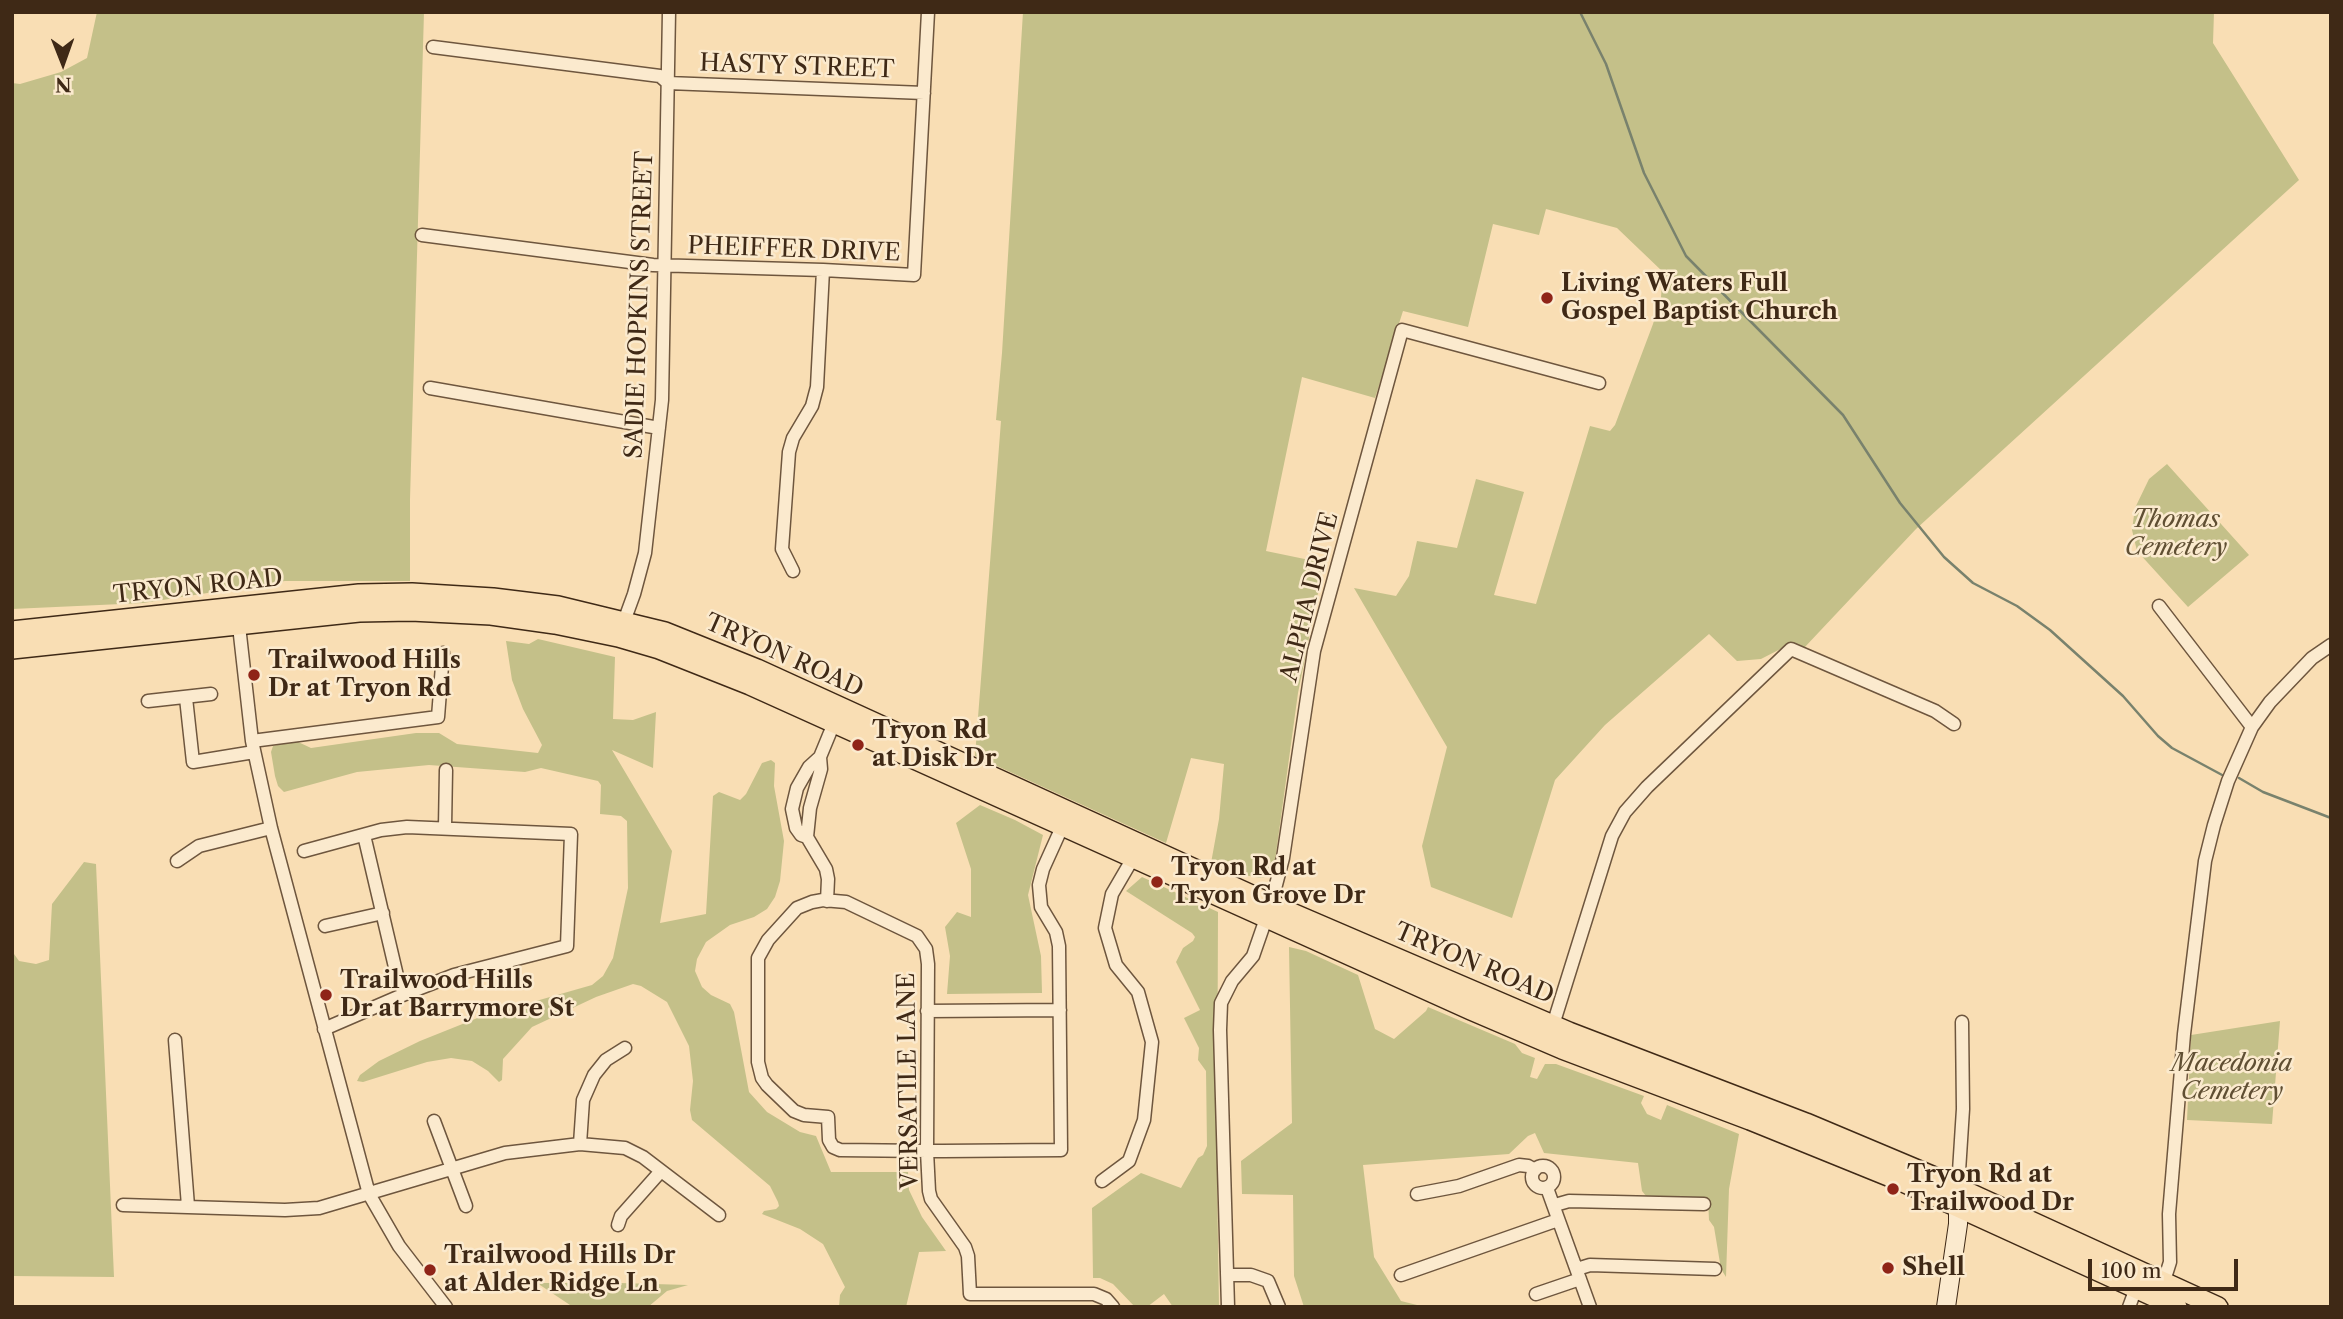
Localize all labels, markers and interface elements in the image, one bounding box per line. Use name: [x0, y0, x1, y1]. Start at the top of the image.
north arrow: [28, 28, 98, 98]
street label: HASTY STREET: [699, 49, 895, 85]
text: N: [55, 73, 72, 96]
street label: SADIE HOPKINS STREET: [620, 151, 660, 459]
street label: PHEIFFER DRIVE: [687, 232, 901, 268]
place label: Living Waters Full Gospel Baptist Church: [1561, 270, 1838, 326]
marker: Living Waters Full Gospel Baptist Church: [1539, 290, 1555, 306]
park label: Thomas Cemetery: [2125, 506, 2227, 562]
street label: ALPHA DRIVE: [1275, 509, 1345, 685]
street label: TRYON ROAD: [112, 564, 284, 610]
street label: TRYON ROAD: [700, 608, 868, 704]
place label: Trailwood Hills Dr at Tryon Rd: [268, 647, 461, 703]
marker: Trailwood Hills Dr at Tryon Rd: [246, 667, 262, 683]
place label: Tryon Rd at Disk Dr: [872, 717, 996, 773]
marker: Tryon Rd at Disk Dr: [850, 737, 866, 753]
place label: Tryon Rd at Tryon Grove Dr: [1171, 854, 1366, 910]
marker: Tryon Rd at Tryon Grove Dr: [1149, 874, 1165, 890]
street label: TRYON ROAD: [1390, 917, 1558, 1011]
place label: Trailwood Hills Dr at Barrymore St: [340, 967, 574, 1023]
street label: VERSATILE LANE: [893, 972, 925, 1190]
marker: Trailwood Hills Dr at Barrymore St: [318, 987, 334, 1003]
park label: Macedonia Cemetery: [2171, 1050, 2293, 1106]
place label: Tryon Rd at Trailwood Dr: [1907, 1161, 2074, 1217]
marker: Tryon Rd at Trailwood Dr: [1885, 1181, 1901, 1197]
place label: Trailwood Hills Dr at Alder Ridge Ln: [444, 1242, 675, 1298]
scale bar: [2091, 1246, 2242, 1290]
place label: Shell: [1902, 1254, 1965, 1282]
text: 100 m: [2101, 1258, 2162, 1283]
marker: Shell: [1880, 1260, 1896, 1276]
marker: Trailwood Hills Dr at Alder Ridge Ln: [422, 1262, 438, 1278]

